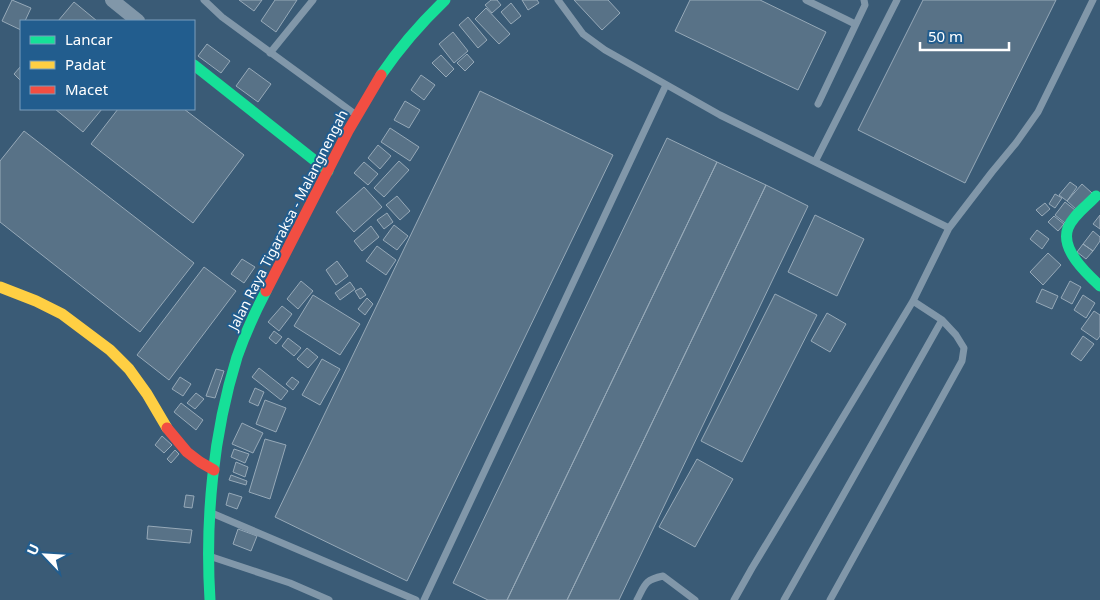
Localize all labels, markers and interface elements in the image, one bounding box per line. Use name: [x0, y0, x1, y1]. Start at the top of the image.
legend: [20, 20, 195, 110]
scale bar: [920, 20, 1009, 52]
text: 50 m: [928, 26, 963, 46]
text: Lancar: [65, 29, 112, 49]
text: Padat: [65, 54, 106, 74]
text: Macet: [65, 79, 109, 99]
street label: Jalan Raya Tigaraksa - Malangnengah: [223, 106, 352, 335]
north arrow: [20, 530, 70, 580]
text: U: [22, 540, 44, 558]

